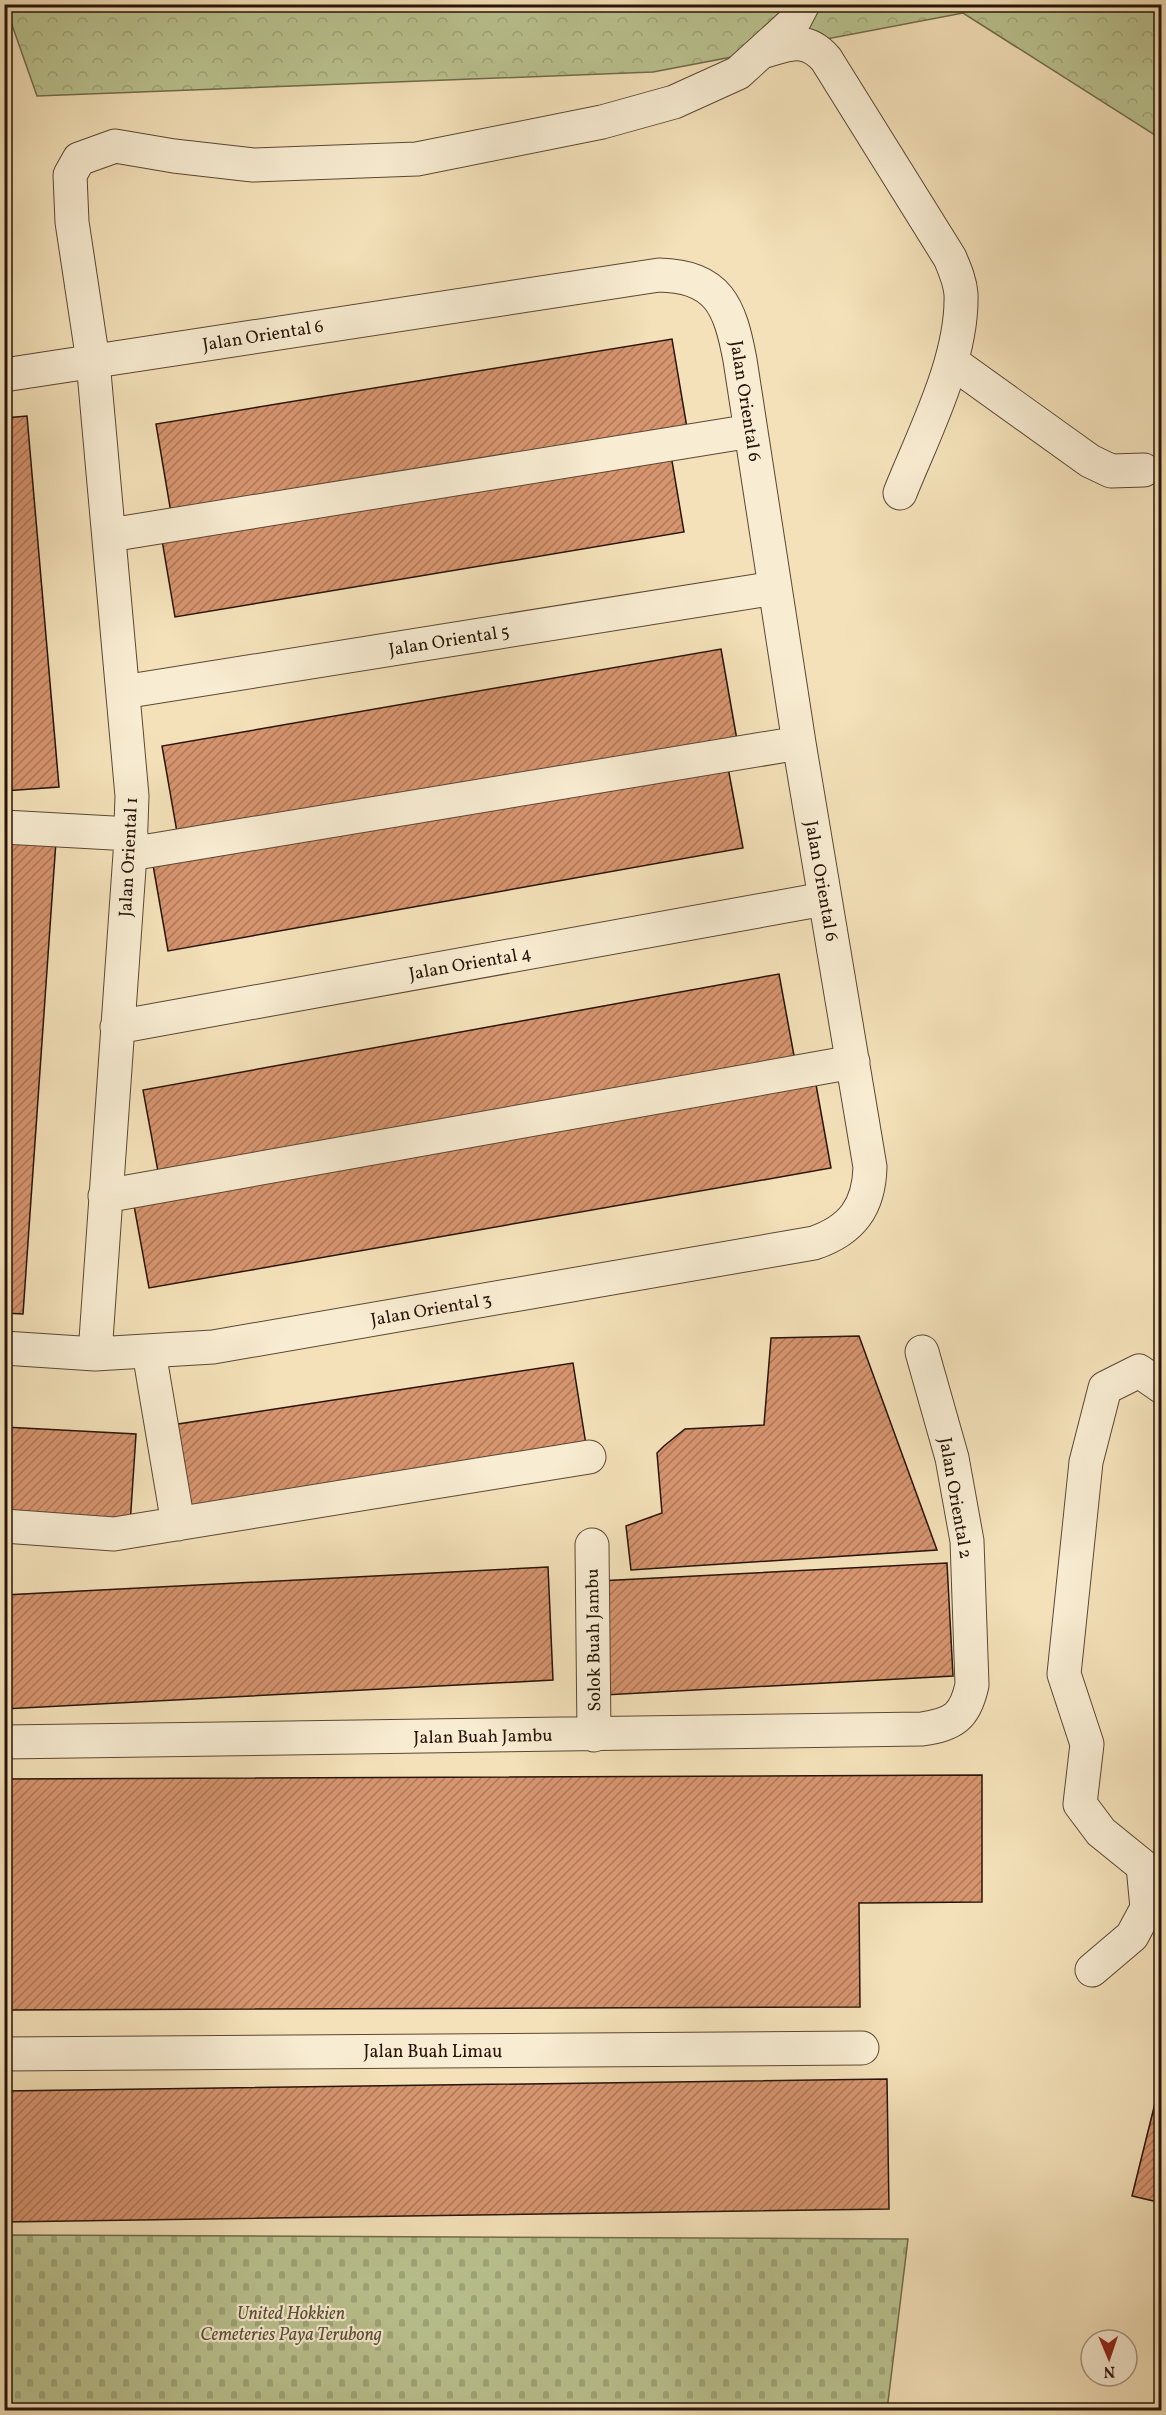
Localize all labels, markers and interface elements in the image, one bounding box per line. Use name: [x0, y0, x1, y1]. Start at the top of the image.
street label: Jalan Oriental 6: [201, 315, 326, 358]
street label: Jalan Oriental 6: [723, 339, 766, 464]
street label: Jalan Oriental 5: [387, 620, 511, 663]
street label: Jalan Oriental 1: [114, 796, 145, 918]
street label: Jalan Oriental 6: [798, 819, 843, 944]
street label: Jalan Oriental 4: [407, 941, 533, 988]
street label: Jalan Oriental 3: [369, 1288, 494, 1333]
street label: Jalan Oriental 2: [932, 1436, 978, 1561]
street label: Solok Buah Jambu: [581, 1568, 608, 1712]
street label: Jalan Buah Jambu: [413, 1724, 553, 1751]
street label: Jalan Buah Limau: [364, 2040, 502, 2065]
park label: United Hokkien Cemeteries Paya Terubong: [200, 2302, 382, 2348]
north arrow: [1079, 2328, 1139, 2388]
text: N: [1103, 2360, 1116, 2382]

